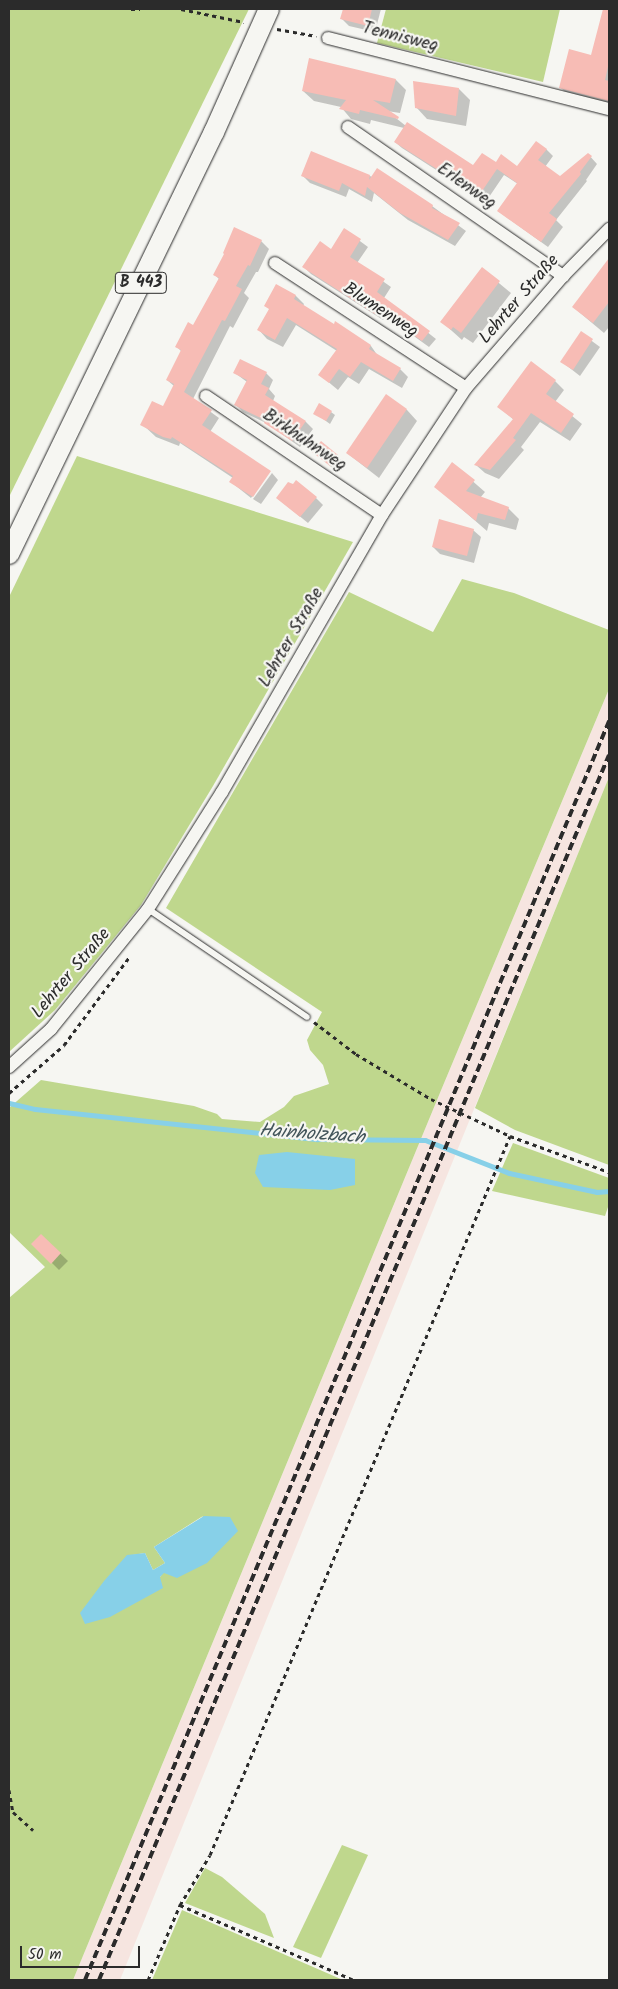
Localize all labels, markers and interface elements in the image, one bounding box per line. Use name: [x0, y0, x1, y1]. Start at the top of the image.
street label: Tennisweg: [360, 18, 440, 58]
street label: Erlenweg: [432, 159, 500, 215]
street label: Lehrter Straße: [475, 251, 565, 349]
road number: B 443: [115, 270, 167, 296]
street label: Blumenweg: [338, 279, 422, 343]
street label: Birkhuhnweg: [258, 405, 350, 477]
street label: Lehrter Straße: [255, 584, 329, 692]
street label: Lehrter Straße: [28, 924, 116, 1024]
water label: Hainholzbach: [259, 1120, 365, 1150]
scale bar: [22, 1936, 142, 1968]
text: 50 m: [28, 1943, 62, 1967]

